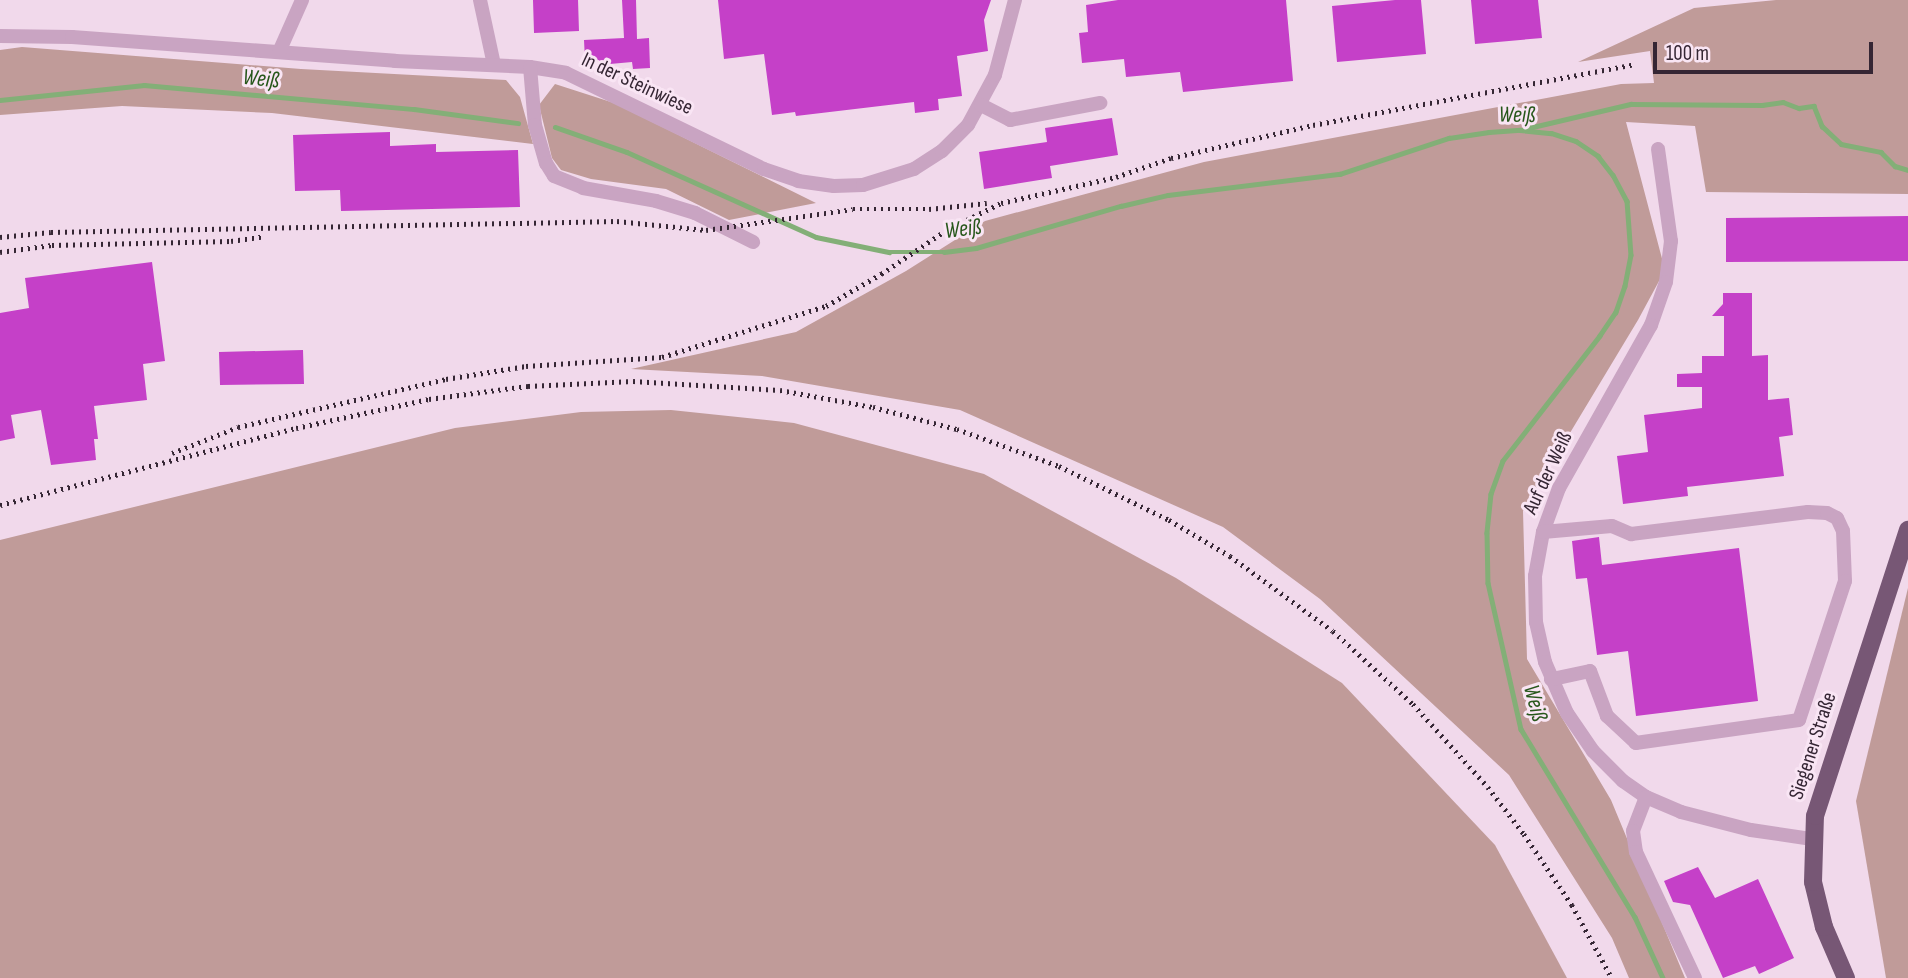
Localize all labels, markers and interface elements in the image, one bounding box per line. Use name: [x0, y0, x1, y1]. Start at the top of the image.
scale bar: [1656, 28, 1876, 72]
text: 100 m: [1666, 41, 1709, 66]
street label: In der Steinwiese: [577, 47, 697, 121]
water label: Weiß: [241, 63, 281, 95]
water label: Weiß: [1498, 101, 1536, 129]
water label: Weiß: [943, 213, 983, 245]
street label: Auf der Weiß: [1518, 428, 1578, 518]
water label: Weiß: [1517, 682, 1553, 724]
street label: Siegener Straße: [1784, 689, 1842, 803]

